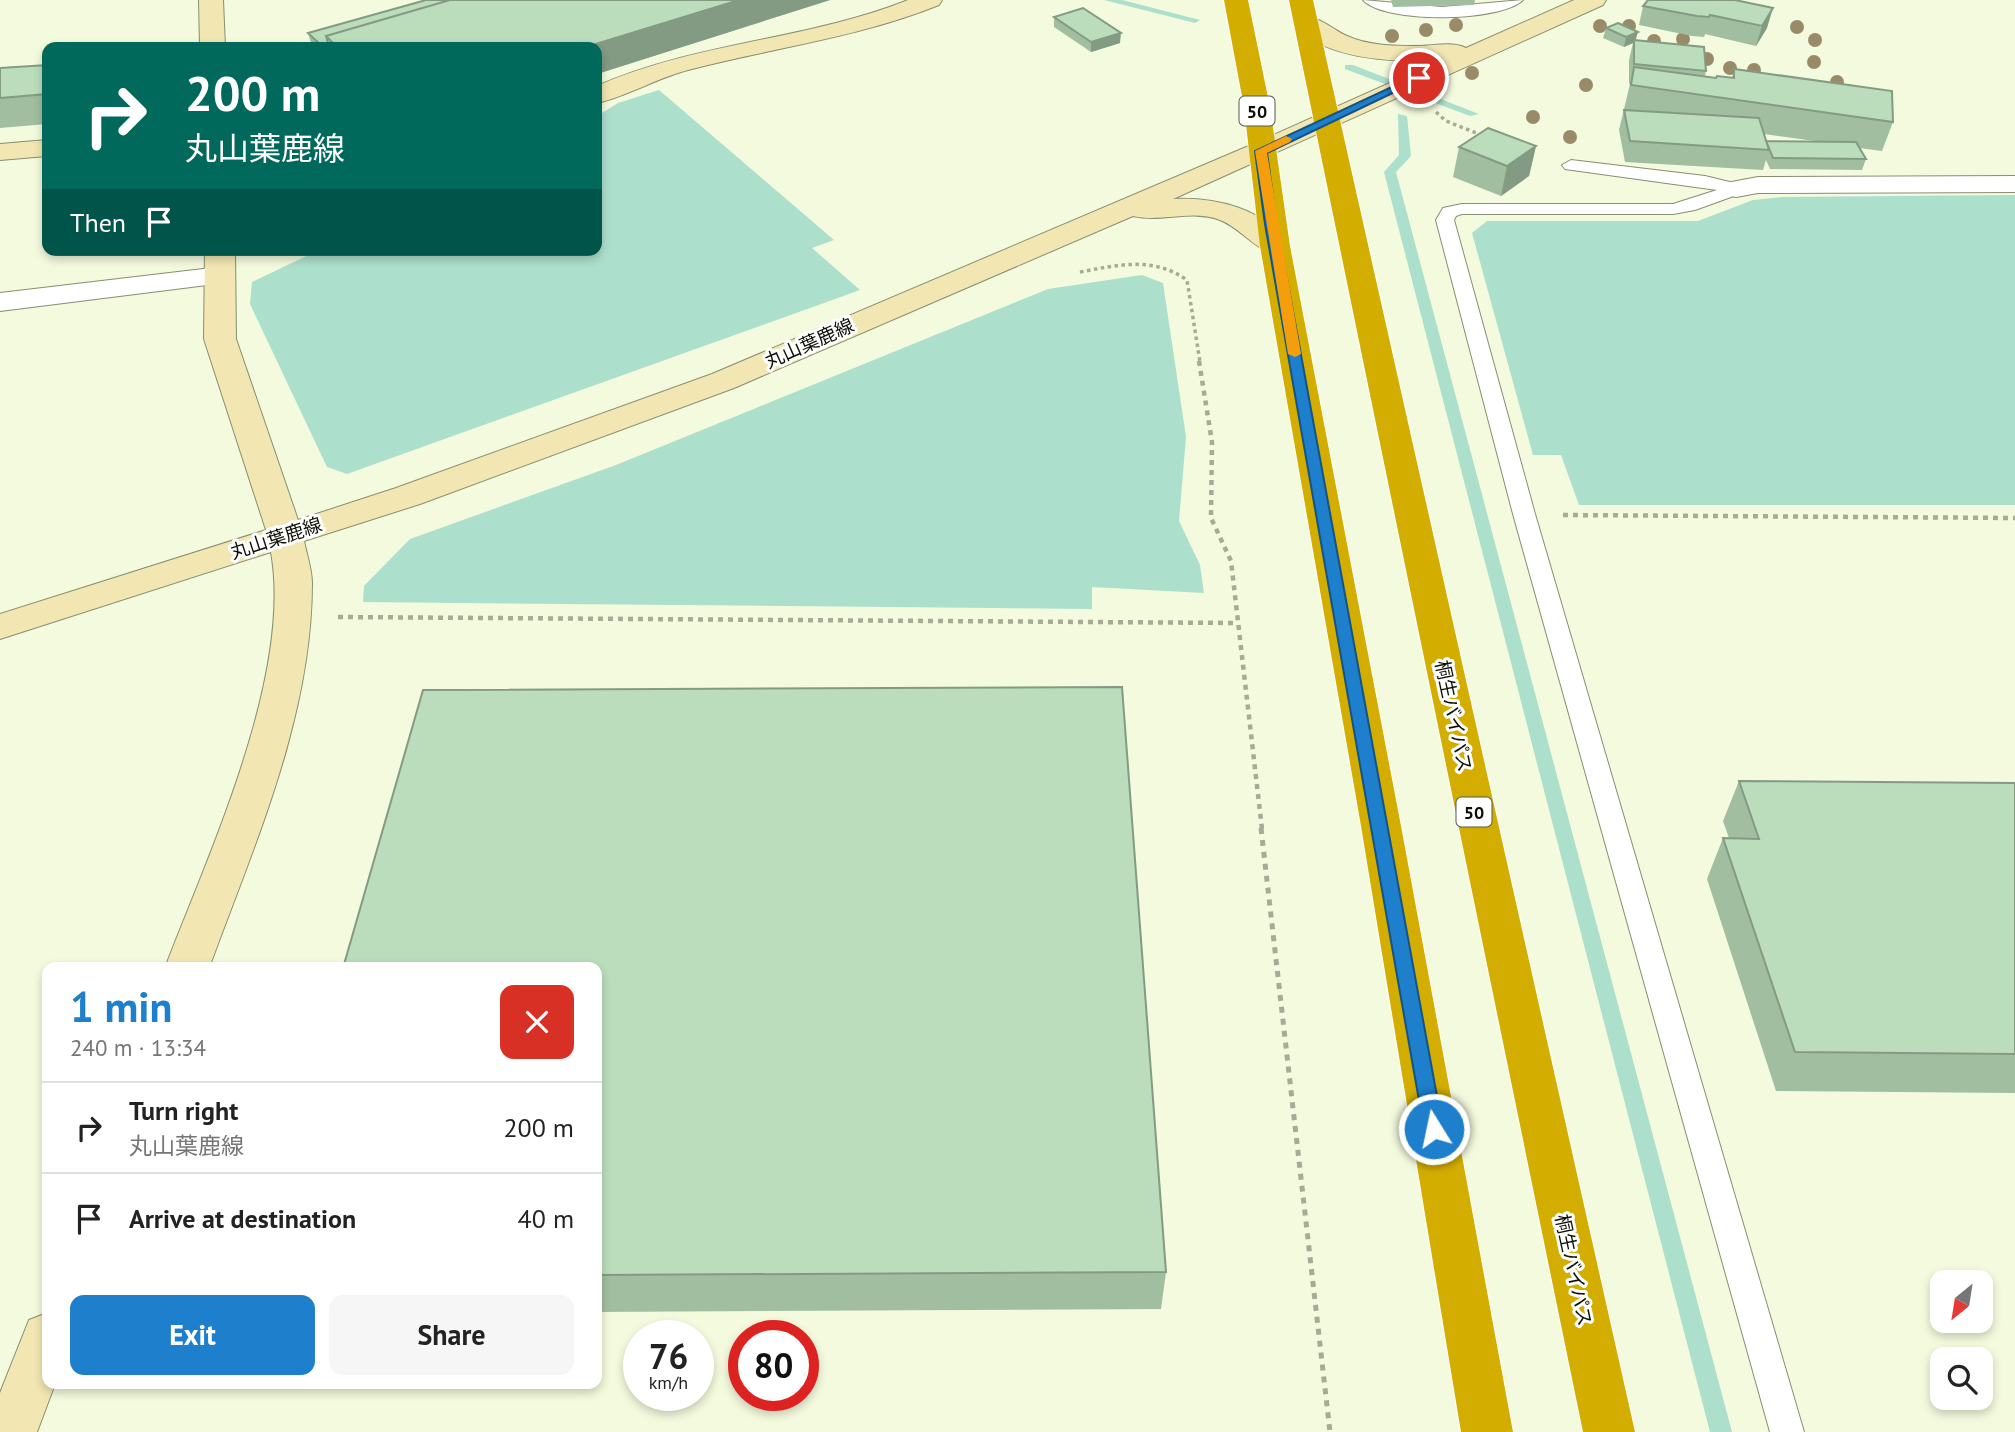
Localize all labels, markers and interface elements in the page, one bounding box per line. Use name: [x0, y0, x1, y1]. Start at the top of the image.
pin: [1389, 48, 1449, 108]
icon: arrive: [1400, 59, 1438, 97]
text: 200 m: [185, 61, 320, 125]
icon: right: [70, 70, 161, 161]
road number: 50: [1240, 96, 1274, 126]
text: 丸山葉鹿線: [185, 127, 345, 169]
icon: arrive: [140, 203, 178, 241]
text: Then: [70, 206, 126, 239]
street label: 丸山葉鹿線: [761, 313, 857, 373]
street label: 丸山葉鹿線: [227, 512, 325, 564]
street label: 桐生バイパス: [1430, 658, 1478, 774]
road number: 50: [1456, 798, 1492, 826]
text: 1 min: [70, 979, 172, 1034]
button: close: [500, 985, 574, 1059]
text: 240 m · 13:34: [70, 1033, 206, 1062]
position arrow: [1397, 1092, 1471, 1166]
text: Turn right: [129, 1094, 238, 1127]
icon: right: [70, 1109, 108, 1147]
text: 200 m: [503, 1111, 574, 1144]
text: 丸山葉鹿線: [129, 1131, 244, 1160]
icon: arrive: [70, 1200, 108, 1238]
text: Arrive at destination: [129, 1202, 356, 1235]
text: 40 m: [518, 1202, 574, 1235]
street label: 桐生バイパス: [1550, 1212, 1598, 1328]
north arrow: [1930, 1270, 1993, 1334]
map controls: [1930, 1270, 1993, 1410]
button: Exit: [70, 1295, 315, 1375]
button: Share: [329, 1295, 574, 1375]
speed limit sign: 80: [728, 1320, 819, 1411]
text: 76: [649, 1333, 688, 1379]
button: search: [1930, 1347, 1993, 1410]
text: km/h: [649, 1371, 688, 1394]

